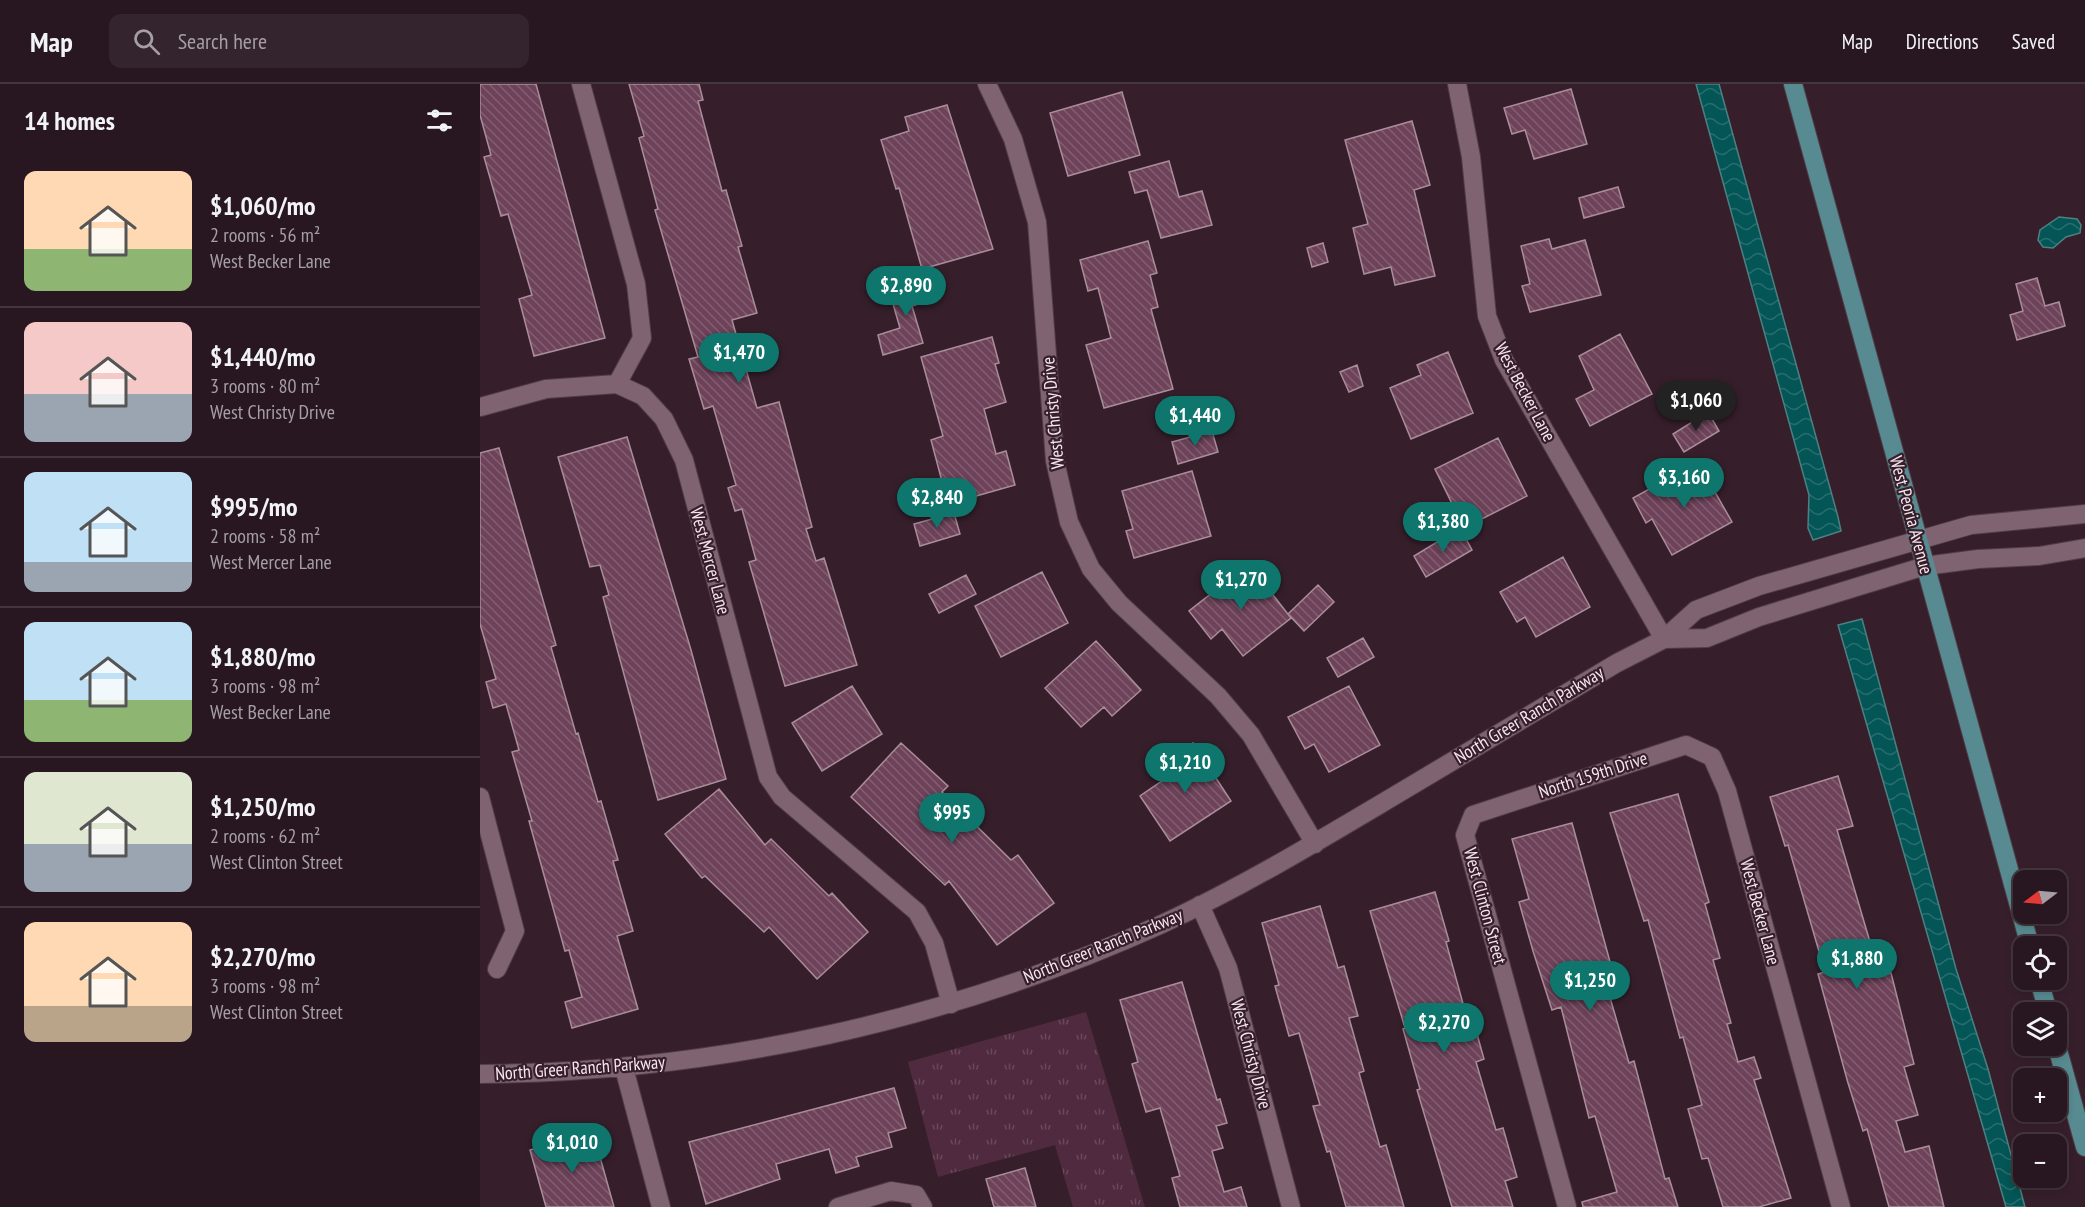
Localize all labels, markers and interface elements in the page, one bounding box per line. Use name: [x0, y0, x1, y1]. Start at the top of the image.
search box: [109, 14, 529, 68]
text: Map: [30, 23, 73, 60]
icon: search: [130, 25, 163, 58]
text: Search here: [178, 27, 267, 55]
text: Map: [1842, 28, 1873, 55]
text: Directions: [1906, 28, 1979, 55]
text: Saved: [2012, 28, 2055, 55]
text: 14 homes: [24, 104, 115, 137]
icon: filters: [423, 104, 456, 137]
text: $1,060/mo: [210, 189, 316, 222]
icon: home: [72, 195, 144, 267]
text: 2 rooms · 56 m²: [210, 222, 320, 248]
text: West Becker Lane: [210, 248, 331, 274]
pin: $2,890: [857, 266, 955, 317]
text: $2,890: [880, 272, 932, 298]
pin: $1,470: [690, 333, 788, 384]
street label: West Becker Lane: [1490, 338, 1561, 445]
text: $1,470: [713, 339, 765, 365]
text: $1,440/mo: [210, 340, 316, 373]
icon: home: [72, 346, 144, 418]
street label: West Christy Drive: [1036, 356, 1069, 470]
text: 3 rooms · 80 m²: [210, 373, 320, 399]
pin: $1,060: [1647, 381, 1745, 432]
text: $1,060: [1670, 387, 1722, 413]
pin: $1,440: [1146, 396, 1244, 447]
text: West Christy Drive: [210, 399, 335, 425]
text: $1,440: [1169, 402, 1221, 428]
street label: West Peoria Avenue: [1885, 453, 1938, 576]
pin: $3,160: [1635, 458, 1733, 509]
text: $3,160: [1658, 464, 1710, 490]
pin: $2,840: [888, 478, 986, 529]
text: $2,840: [911, 484, 963, 510]
text: $995/mo: [210, 490, 298, 523]
icon: home: [72, 496, 144, 568]
pin: $1,380: [1394, 502, 1492, 553]
street label: West Mercer Lane: [685, 505, 736, 617]
text: $1,380: [1417, 508, 1469, 534]
text: 2 rooms · 58 m²: [210, 523, 320, 549]
text: West Mercer Lane: [210, 549, 332, 575]
pin: $1,270: [1192, 560, 1290, 611]
text: $1,270: [1215, 566, 1267, 592]
text: $1,880/mo: [210, 640, 316, 673]
icon: home: [72, 646, 144, 718]
street label: North Greer Ranch Parkway: [1450, 661, 1608, 768]
text: 3 rooms · 98 m²: [210, 673, 320, 699]
text: West Becker Lane: [210, 699, 331, 725]
pin: $1,210: [1136, 743, 1234, 794]
street label: North 159th Drive: [1535, 746, 1650, 803]
text: $1,210: [1159, 749, 1211, 775]
text: $1,250/mo: [210, 790, 316, 823]
pin: $995: [916, 793, 988, 844]
icon: home: [72, 796, 144, 868]
text: $995: [933, 799, 971, 825]
text: 2 rooms · 62 m²: [210, 823, 320, 849]
street label: West Clinton Street: [1459, 845, 1512, 967]
text: West Clinton Street: [210, 849, 343, 875]
street label: West Becker Lane: [1735, 856, 1786, 967]
north arrow: [2013, 870, 2067, 924]
map controls: [2013, 870, 2067, 1188]
street label: North Greer Ranch Parkway: [1020, 903, 1186, 988]
button: locate: [2013, 936, 2067, 990]
pin: $1,880: [1808, 939, 1906, 990]
text: $2,270/mo: [210, 940, 316, 973]
text: $1,880: [1831, 945, 1883, 971]
icon: home: [72, 946, 144, 1018]
pin: $1,250: [1541, 961, 1639, 1012]
text: $1,250: [1564, 967, 1616, 993]
text: 3 rooms · 98 m²: [210, 973, 320, 999]
street label: West Christy Drive: [1226, 997, 1277, 1111]
text: West Clinton Street: [210, 999, 343, 1025]
button: layers: [2013, 1002, 2067, 1056]
pin: $2,270: [1395, 1003, 1493, 1054]
text: $2,270: [1418, 1009, 1470, 1035]
street label: North Greer Ranch Parkway: [494, 1050, 666, 1085]
button: +: [2013, 1068, 2067, 1122]
pin: $1,010: [523, 1123, 621, 1174]
text: $1,010: [546, 1129, 598, 1155]
button: −: [2013, 1134, 2067, 1188]

